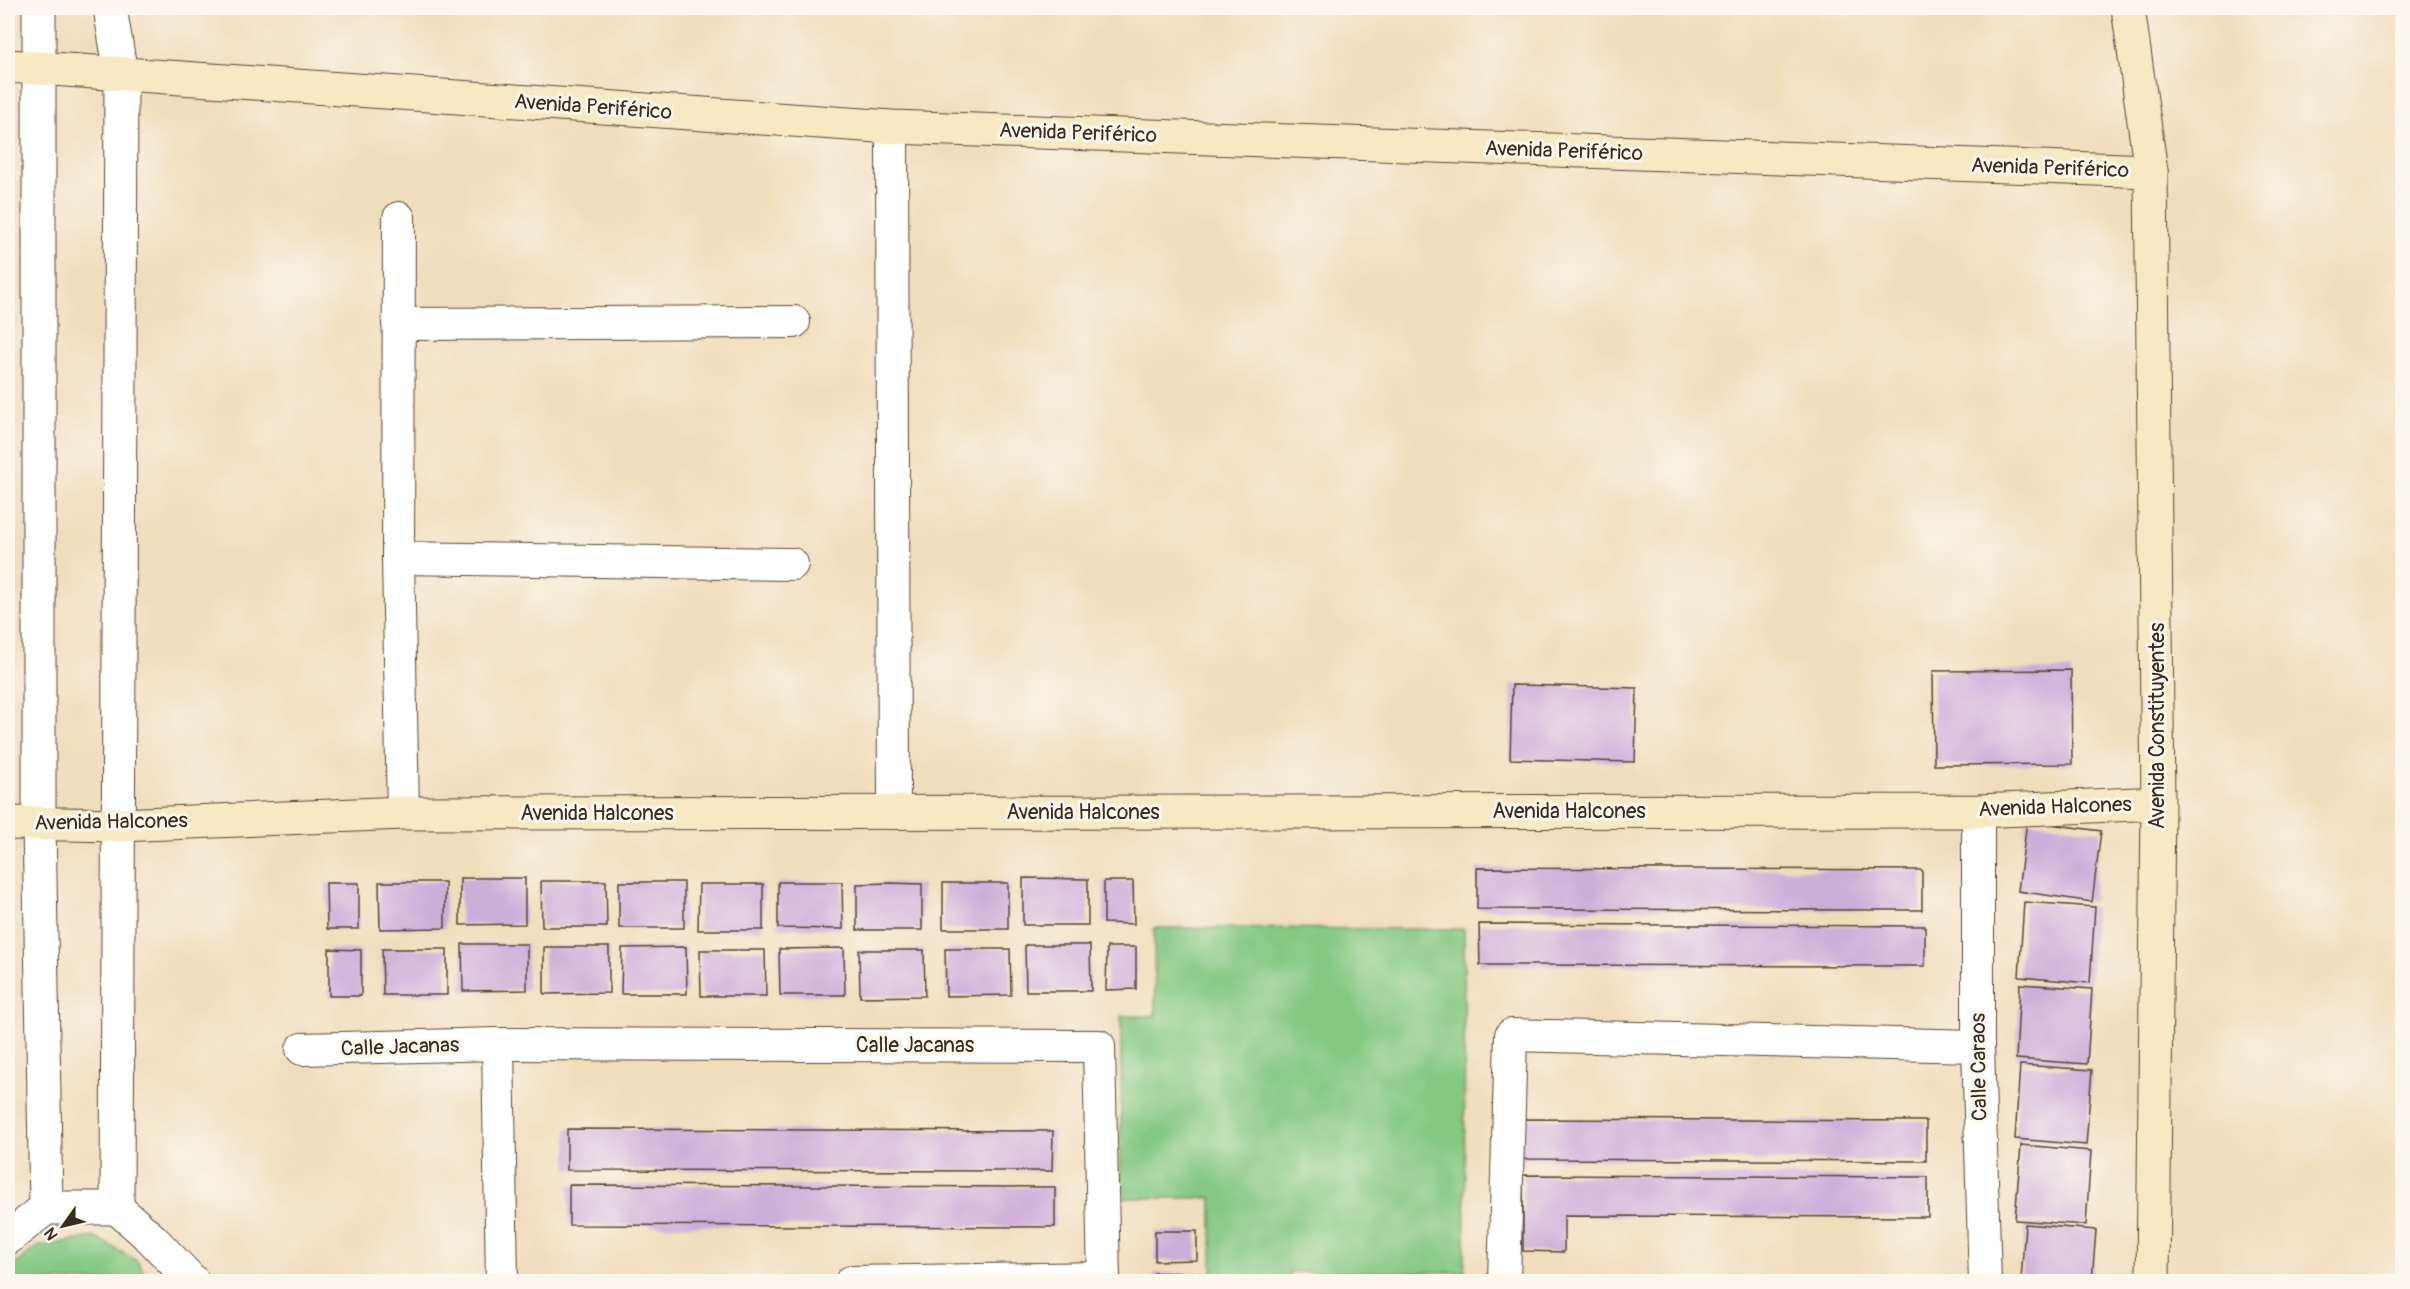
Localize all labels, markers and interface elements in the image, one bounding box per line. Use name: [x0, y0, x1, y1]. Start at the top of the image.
street label: Avenida Periférico: [513, 88, 673, 126]
street label: Avenida Periférico: [999, 117, 1157, 149]
street label: Avenida Periférico: [1485, 135, 1643, 167]
street label: Avenida Periférico: [1971, 152, 2129, 184]
street label: Avenida Constituyentes: [2144, 622, 2171, 829]
street label: Avenida Halcones: [1978, 791, 2133, 823]
street label: Avenida Halcones: [1492, 798, 1646, 825]
street label: Avenida Halcones: [1006, 799, 1160, 826]
street label: Avenida Halcones: [520, 800, 674, 827]
street label: Avenida Halcones: [34, 807, 189, 837]
street label: Calle Caraos: [1965, 1012, 1993, 1121]
street label: Calle Jacanas: [340, 1031, 460, 1063]
street label: Calle Jacanas: [856, 1032, 975, 1059]
north arrow: [33, 1196, 93, 1256]
text: N: [40, 1224, 63, 1244]

